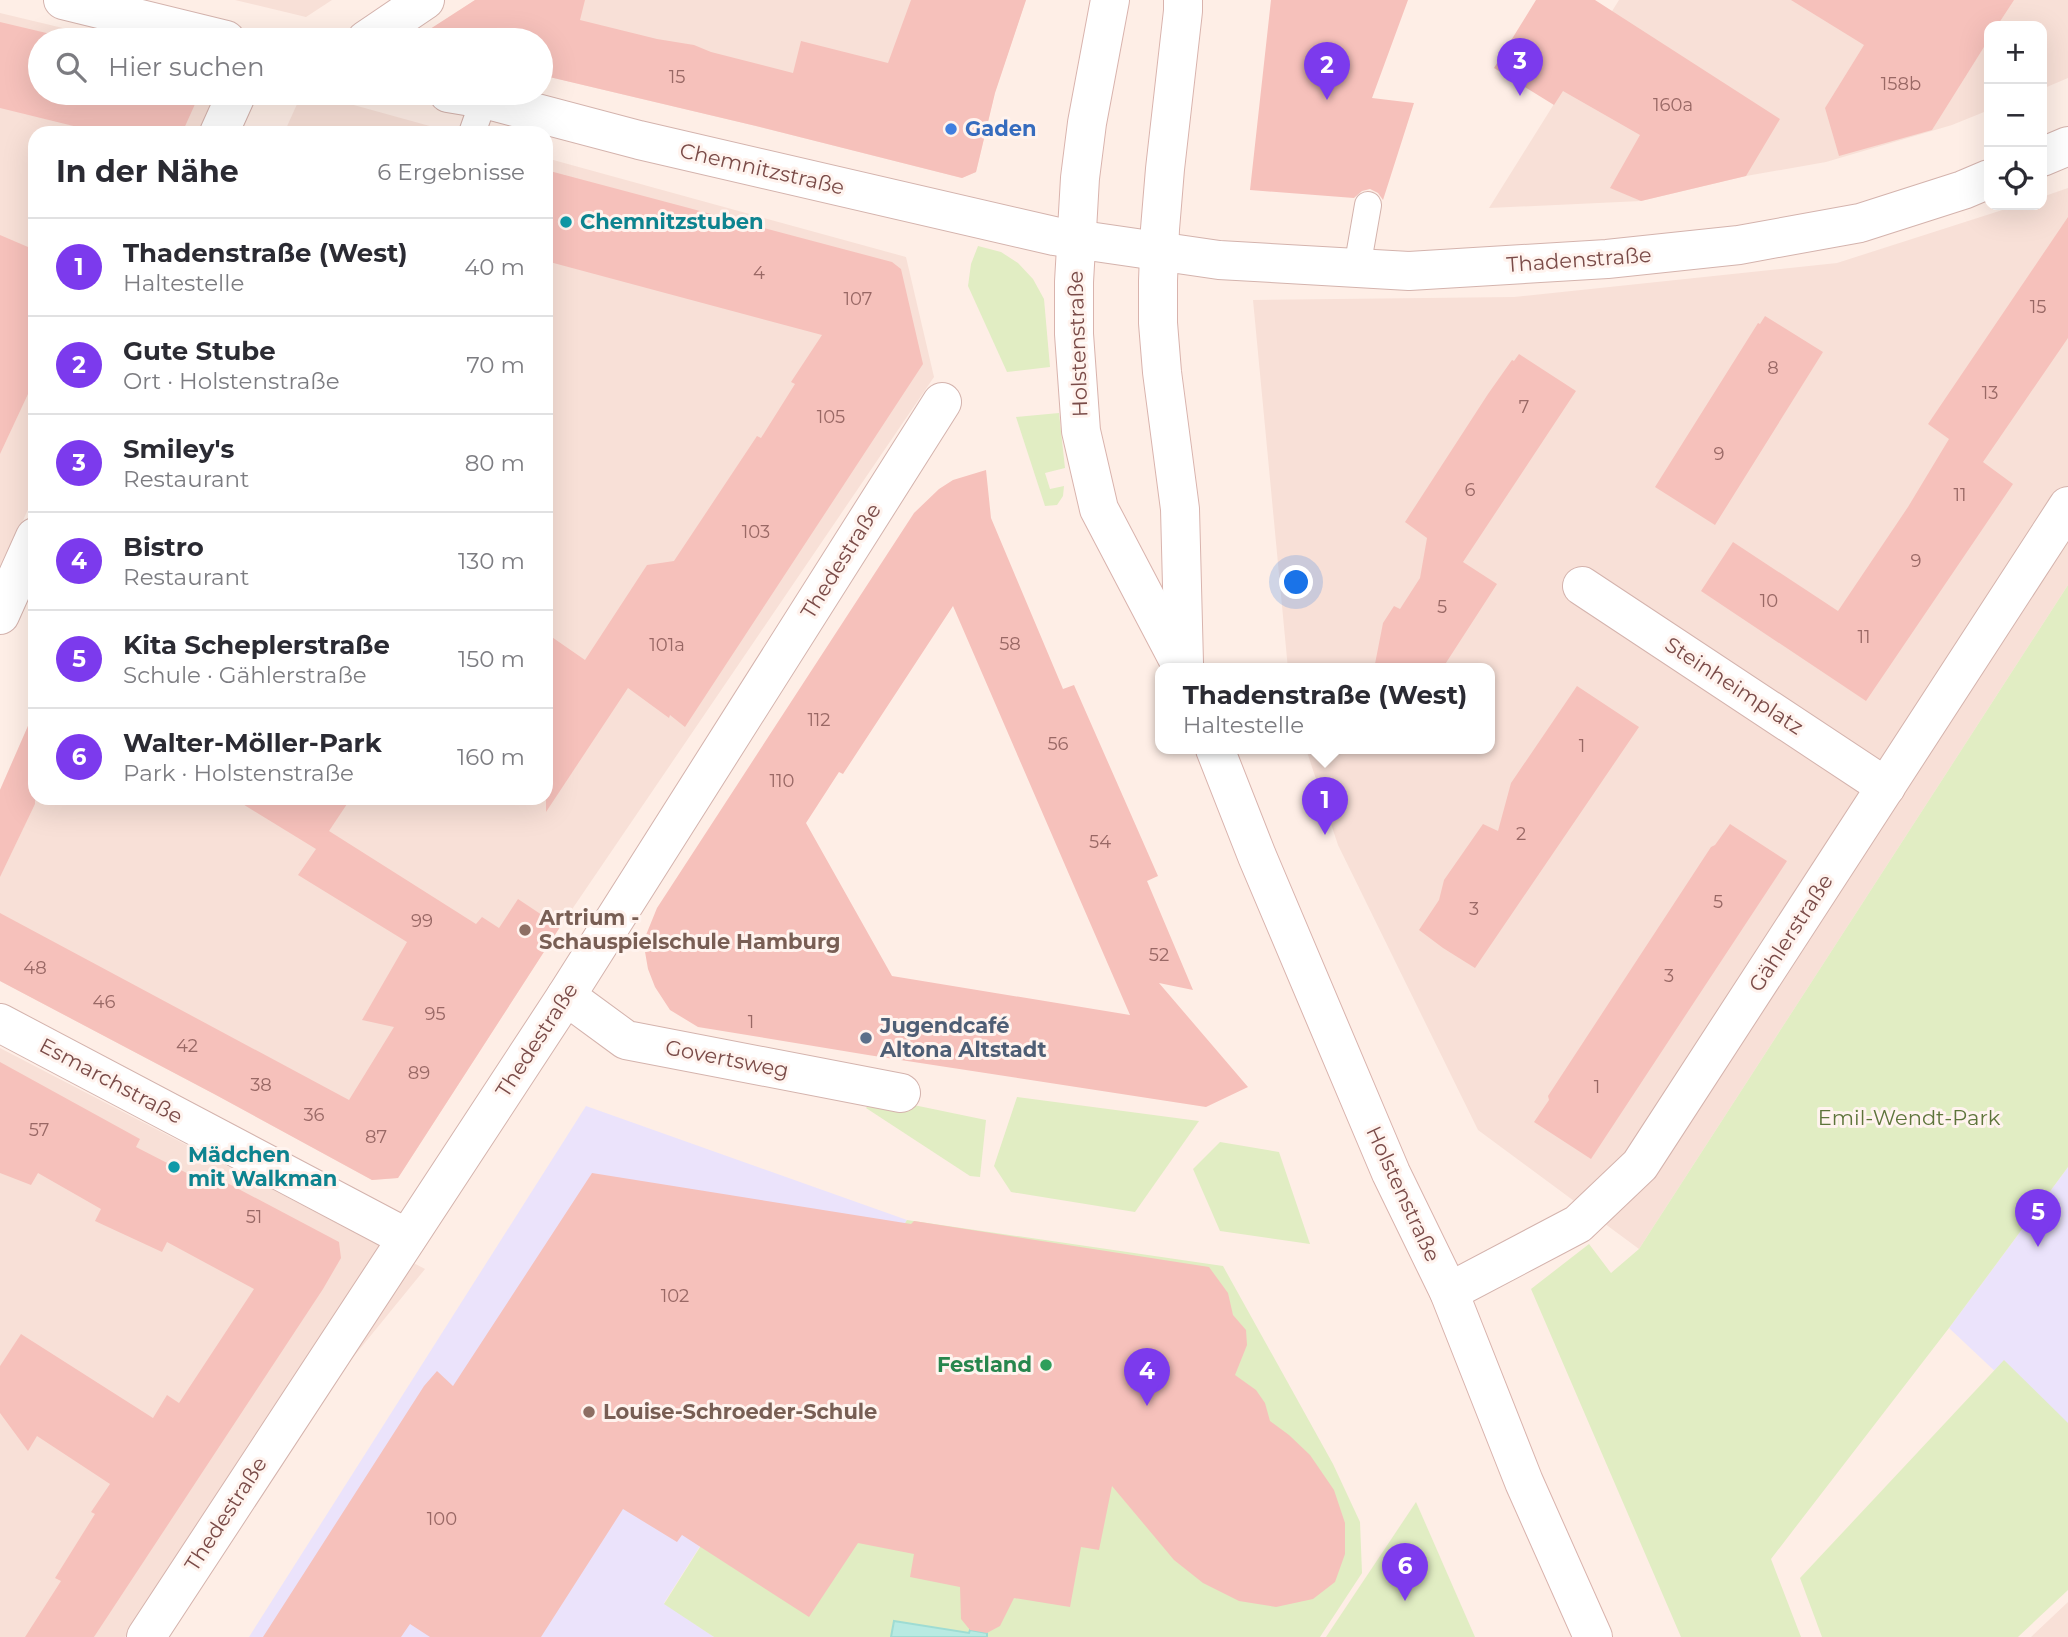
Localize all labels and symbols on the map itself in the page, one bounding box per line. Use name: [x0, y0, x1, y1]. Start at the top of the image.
pin: 3: [1497, 38, 1543, 96]
pin: 2: [1304, 42, 1350, 100]
house number: 15: [669, 66, 685, 88]
house number: 158b: [1881, 73, 1921, 95]
house number: 160a: [1653, 94, 1693, 116]
place label: Gaden: [965, 116, 1037, 141]
marker: Gaden: [943, 121, 959, 137]
street label: Chemnitzstraße: [677, 137, 847, 200]
place label: Chemnitzstuben: [580, 209, 763, 234]
marker: Chemnitzstuben: [558, 214, 574, 230]
street label: Thadenstraße: [1506, 242, 1652, 277]
house number: 4: [753, 262, 765, 284]
street label: Holstenstraße: [1062, 270, 1093, 418]
house number: 107: [844, 288, 872, 310]
house number: 15: [2030, 296, 2046, 318]
house number: 8: [1767, 357, 1779, 379]
house number: 13: [1982, 382, 1998, 404]
house number: 7: [1519, 396, 1529, 418]
house number: 105: [817, 406, 845, 428]
house number: 9: [1714, 443, 1725, 465]
house number: 6: [1465, 479, 1476, 501]
house number: 11: [1954, 484, 1967, 506]
street label: Thedestraße: [795, 498, 886, 623]
house number: 103: [742, 521, 770, 543]
house number: 9: [1911, 550, 1922, 572]
your location: [1279, 565, 1313, 599]
house number: 10: [1760, 590, 1778, 612]
house number: 5: [1437, 596, 1447, 618]
house number: 11: [1858, 626, 1871, 648]
street label: Steinheimplatz: [1660, 632, 1808, 740]
house number: 58: [999, 633, 1021, 655]
house number: 101a: [649, 634, 685, 656]
house number: 112: [807, 709, 831, 731]
house number: 56: [1047, 733, 1069, 755]
house number: 1: [1579, 735, 1585, 757]
house number: 110: [770, 770, 794, 792]
pin: 1: [1302, 777, 1348, 835]
house number: 2: [1516, 823, 1526, 845]
house number: 54: [1089, 831, 1111, 853]
street label: Gählerstraße: [1743, 869, 1838, 996]
house number: 5: [1713, 891, 1723, 913]
house number: 3: [1469, 898, 1479, 920]
place label: Artrium - Schauspielschule Hamburg: [538, 905, 841, 954]
house number: 99: [411, 910, 433, 932]
marker: Artrium - Schauspielschule Hamburg: [517, 922, 533, 938]
house number: 52: [1149, 944, 1169, 966]
house number: 48: [23, 957, 47, 979]
house number: 3: [1664, 965, 1674, 987]
street label: Thedestraße: [490, 978, 583, 1102]
house number: 46: [93, 991, 115, 1013]
house number: 95: [424, 1003, 446, 1025]
house number: 1: [748, 1011, 754, 1033]
place label: Jugendcafé Altona Altstadt: [879, 1013, 1047, 1062]
marker: Jugendcafé Altona Altstadt: [858, 1030, 874, 1046]
street label: Esmarchstraße: [35, 1032, 187, 1129]
street label: Govertsweg: [663, 1034, 791, 1083]
house number: 42: [176, 1035, 198, 1057]
house number: 89: [408, 1062, 430, 1084]
house number: 38: [250, 1074, 272, 1096]
house number: 1: [1594, 1076, 1600, 1098]
house number: 36: [303, 1104, 325, 1126]
park label: Emil-Wendt-Park: [1818, 1105, 2001, 1130]
house number: 57: [29, 1119, 49, 1141]
street label: Holstenstraße: [1361, 1122, 1446, 1266]
house number: 87: [365, 1126, 387, 1148]
place label: Mädchen mit Walkman: [188, 1142, 337, 1191]
marker: Mädchen mit Walkman: [166, 1159, 182, 1175]
pin: 5: [2015, 1189, 2061, 1247]
house number: 51: [246, 1206, 262, 1228]
house number: 102: [661, 1285, 689, 1307]
pin: 4: [1124, 1348, 1170, 1406]
place label: Festland: [937, 1352, 1032, 1377]
marker: Festland: [1038, 1357, 1054, 1373]
place label: Louise-Schroeder-Schule: [603, 1399, 877, 1424]
marker: Louise-Schroeder-Schule: [581, 1404, 597, 1420]
street label: Thedestraße: [179, 1452, 272, 1576]
house number: 100: [427, 1508, 457, 1530]
pin: 6: [1382, 1543, 1428, 1601]

